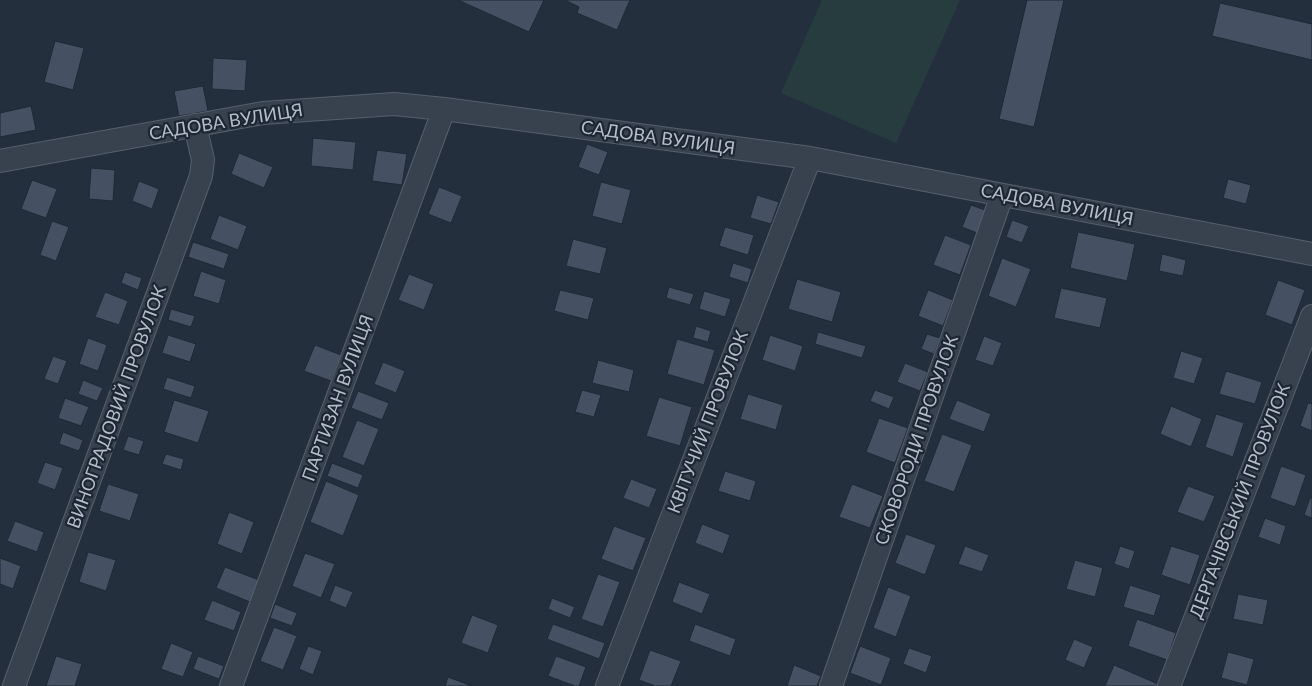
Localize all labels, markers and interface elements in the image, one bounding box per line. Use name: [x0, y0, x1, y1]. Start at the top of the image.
street label: САДОВА ВУЛИЦЯ: [148, 99, 304, 145]
street label: САДОВА ВУЛИЦЯ: [580, 117, 736, 159]
street label: САДОВА ВУЛИЦЯ: [979, 180, 1135, 230]
street label: ВИНОГРАДОВИЙ ПРОВУЛОК: [63, 283, 171, 531]
street label: ПАРТИЗАН ВУЛИЦЯ: [298, 312, 378, 484]
street label: КВІТУЧИЙ ПРОВУЛОК: [663, 327, 753, 517]
street label: СКОВОРОДИ ПРОВУЛОК: [871, 332, 963, 548]
street label: ДЕРГАЧІВСЬКИЙ ПРОВУЛОК: [1185, 380, 1295, 622]

